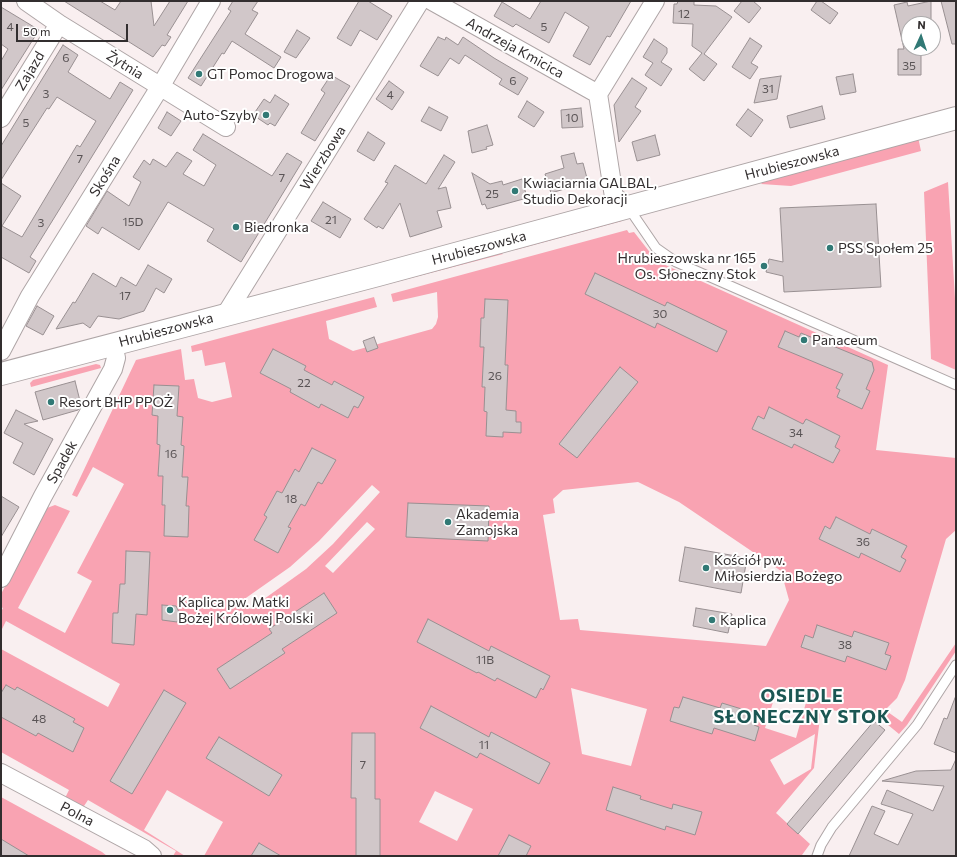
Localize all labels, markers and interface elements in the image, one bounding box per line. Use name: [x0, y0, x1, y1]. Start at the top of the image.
house number: 12: [678, 7, 690, 21]
street label: Andrzeja Kmicica: [463, 14, 567, 82]
scale bar: [18, 16, 130, 42]
north arrow: [901, 16, 941, 56]
text: N: [917, 18, 926, 31]
house number: 4: [6, 20, 14, 34]
house number: 5: [541, 20, 547, 34]
text: 50 m: [23, 24, 51, 38]
street label: Żytnia: [103, 47, 147, 83]
street label: Zajazd: [12, 48, 48, 94]
house number: 6: [62, 51, 70, 65]
house number: 35: [902, 59, 916, 73]
place label: GT Pomoc Drogowa: [207, 66, 334, 82]
marker: GT Pomoc Drogowa: [194, 69, 204, 79]
house number: 6: [509, 74, 517, 88]
house number: 31: [762, 82, 774, 96]
house number: 3: [43, 87, 49, 101]
house number: 4: [386, 88, 394, 102]
place label: Auto-Szyby: [183, 107, 258, 123]
marker: Auto-Szyby: [261, 110, 271, 120]
house number: 10: [566, 111, 578, 125]
house number: 5: [23, 116, 29, 130]
street label: Wierzbowa: [297, 123, 349, 193]
street label: Hrubieszowska: [743, 142, 841, 184]
house number: 7: [77, 152, 83, 166]
street label: Skośna: [86, 152, 124, 200]
house number: 7: [279, 171, 285, 185]
place label: Kwiaciarnia GALBAL, Studio Dekoracji: [523, 175, 657, 208]
marker: Kwiaciarnia GALBAL, Studio Dekoracji: [510, 186, 520, 196]
house number: 25: [485, 187, 499, 201]
house number: 21: [325, 213, 337, 227]
house number: 15D: [123, 215, 143, 229]
house number: 3: [38, 216, 44, 230]
place label: Biedronka: [244, 219, 309, 235]
marker: Biedronka: [231, 222, 241, 232]
street label: Hrubieszowska: [430, 227, 528, 269]
place label: PSS Społem 25: [838, 240, 933, 256]
marker: PSS Społem 25: [825, 243, 835, 253]
place label: Hrubieszowska nr 165 Os. Słoneczny Stok: [617, 250, 756, 282]
marker: Hrubieszowska nr 165 Os. Słoneczny Stok: [759, 261, 769, 271]
house number: 17: [119, 289, 131, 303]
house number: 30: [653, 307, 667, 321]
street label: Hrubieszowska: [117, 309, 215, 351]
place label: Panaceum: [812, 332, 878, 348]
marker: Panaceum: [799, 335, 809, 345]
house number: 26: [488, 369, 502, 383]
house number: 22: [297, 376, 311, 390]
place label: Resort BHP PPOŻ: [59, 394, 173, 410]
marker: Resort BHP PPOŻ: [46, 397, 56, 407]
house number: 34: [789, 426, 803, 440]
street label: Spadek: [43, 437, 81, 487]
house number: 16: [165, 447, 177, 461]
house number: 18: [285, 492, 297, 506]
place label: Akademia Zamojska: [456, 506, 519, 538]
marker: Akademia Zamojska: [443, 517, 453, 527]
house number: 36: [856, 535, 870, 549]
place label: Kościół pw. Miłosierdzia Bożego: [714, 552, 842, 584]
marker: Kościół pw. Miłosierdzia Bożego: [701, 563, 711, 573]
place label: Kaplica pw. Matki Bożej Królowej Polski: [178, 594, 313, 626]
marker: Kaplica pw. Matki Bożej Królowej Polski: [165, 605, 175, 615]
place label: Kaplica: [720, 612, 766, 628]
marker: Kaplica: [707, 615, 717, 625]
house number: 38: [838, 638, 852, 652]
house number: 11B: [476, 653, 494, 667]
district label: OSIEDLE SŁONECZNY STOK: [713, 685, 891, 728]
house number: 48: [32, 712, 46, 726]
house number: 11: [479, 738, 489, 752]
house number: 7: [360, 758, 366, 772]
street label: Polna: [57, 798, 97, 830]

